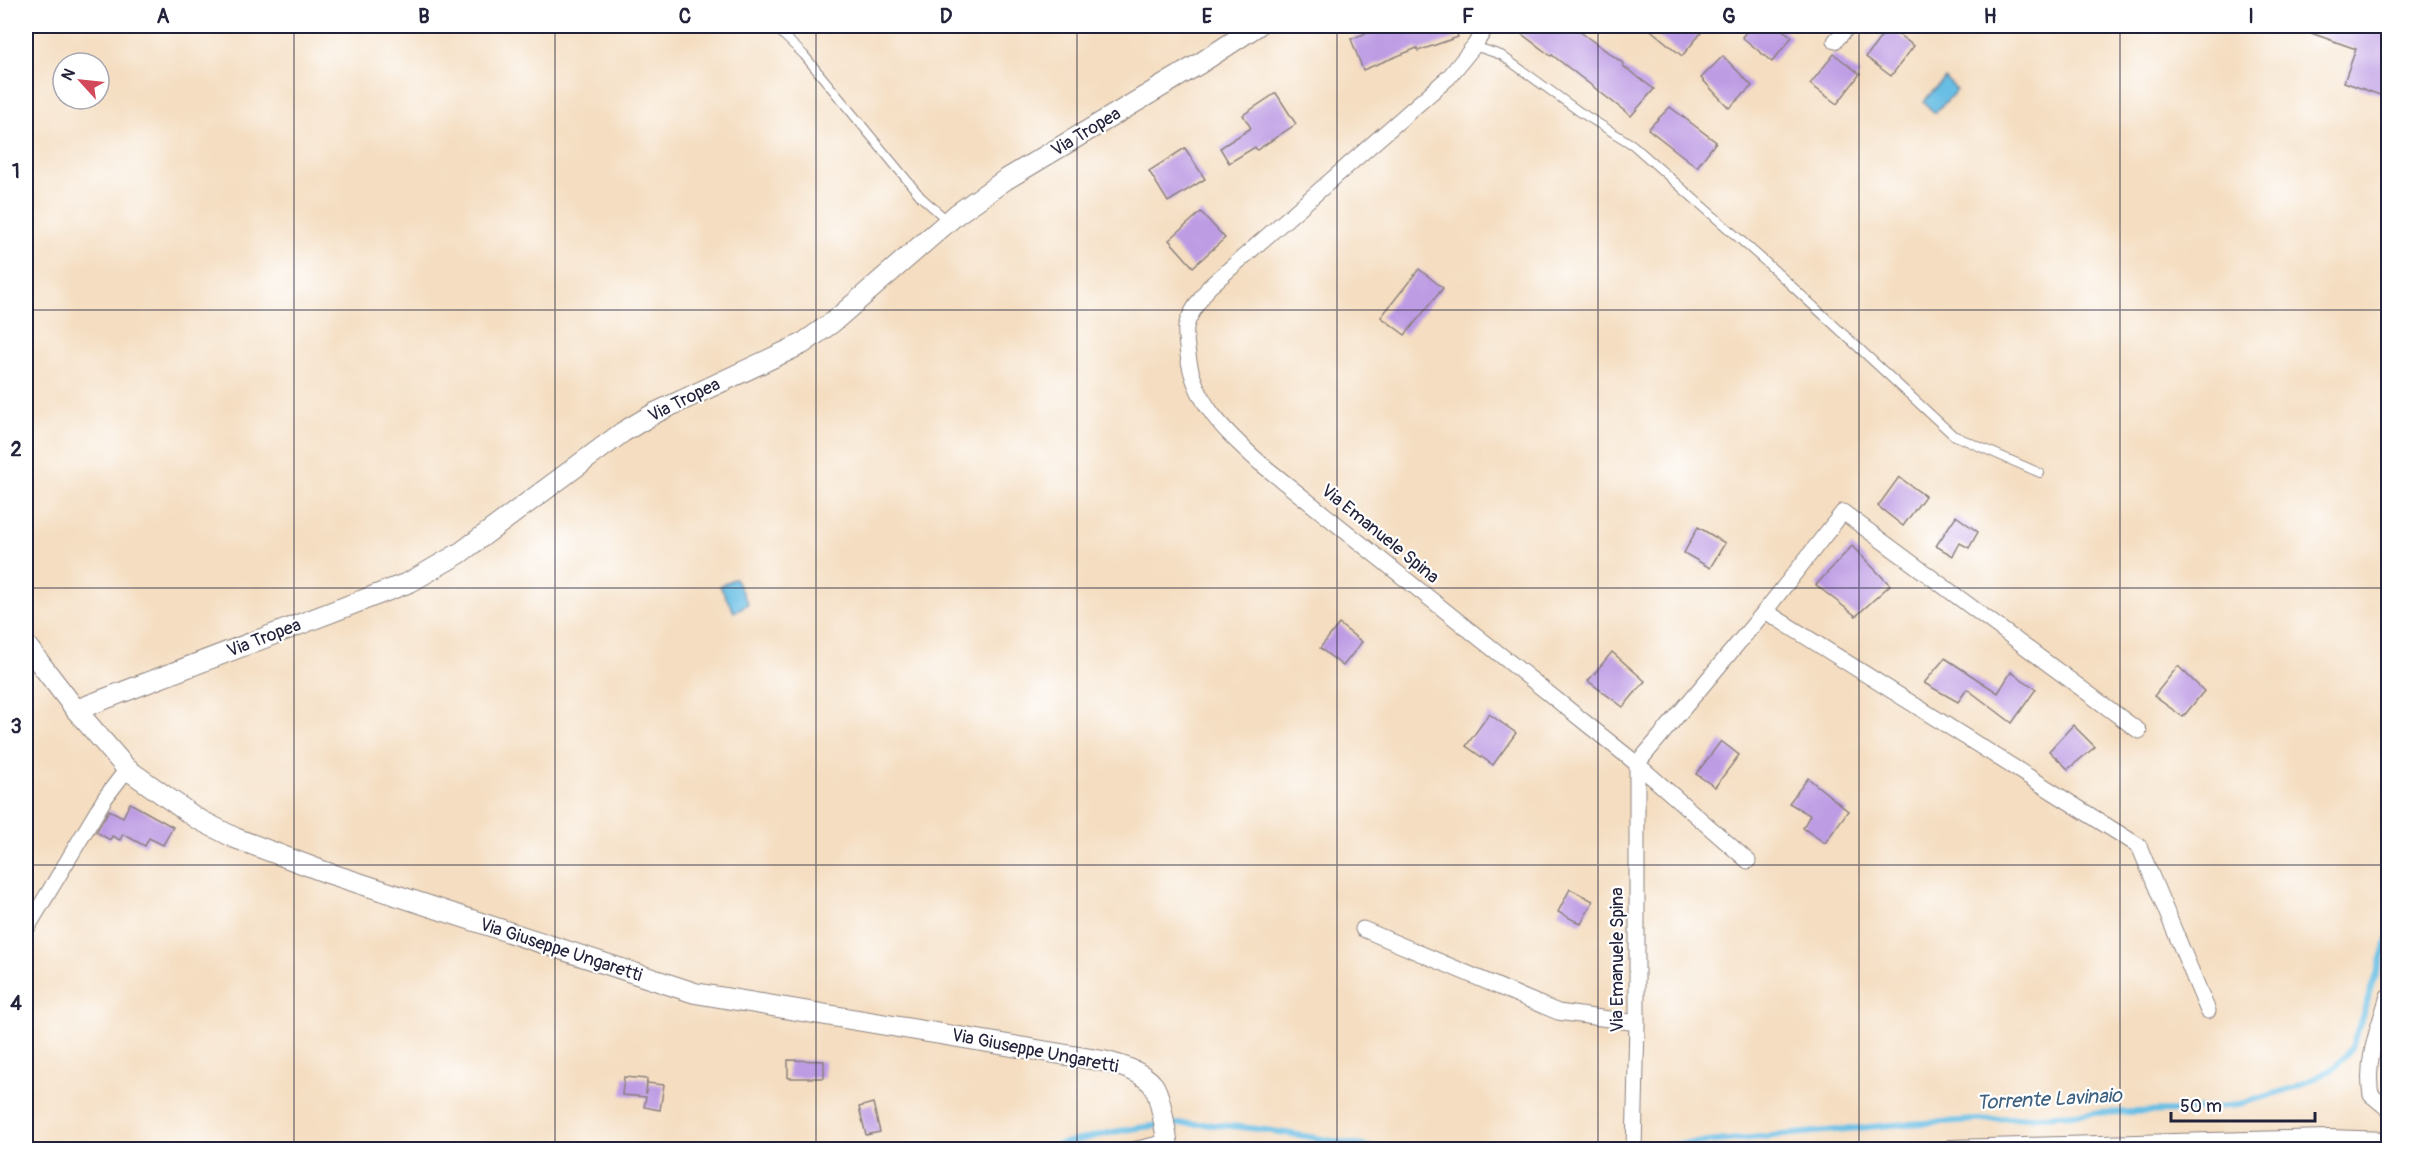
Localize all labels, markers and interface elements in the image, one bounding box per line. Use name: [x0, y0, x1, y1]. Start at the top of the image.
text: A: [157, 4, 170, 29]
text: B: [418, 4, 430, 29]
text: C: [679, 4, 691, 29]
text: D: [940, 4, 953, 29]
text: E: [1202, 4, 1213, 29]
text: F: [1462, 4, 1474, 29]
text: G: [1722, 4, 1736, 29]
text: H: [1984, 4, 1997, 29]
text: I: [2248, 4, 2254, 29]
north arrow: [51, 51, 111, 111]
text: N: [57, 65, 80, 84]
street label: Via Tropea: [1047, 102, 1125, 162]
text: 1: [12, 159, 20, 184]
street label: Via Tropea: [644, 373, 724, 427]
text: 2: [10, 437, 22, 462]
street label: Via Emanuele Spina: [1316, 479, 1444, 589]
street label: Via Tropea: [224, 613, 304, 663]
text: 3: [10, 714, 22, 739]
street label: Via Emanuele Spina: [1606, 887, 1629, 1033]
street label: Via Giuseppe Ungaretti: [477, 913, 645, 987]
text: 4: [10, 991, 22, 1016]
street label: Via Giuseppe Ungaretti: [950, 1024, 1120, 1078]
water label: Torrente Lavinaio: [1976, 1083, 2124, 1115]
scale bar: [2171, 1085, 2315, 1123]
text: 50 m: [2180, 1095, 2222, 1118]

